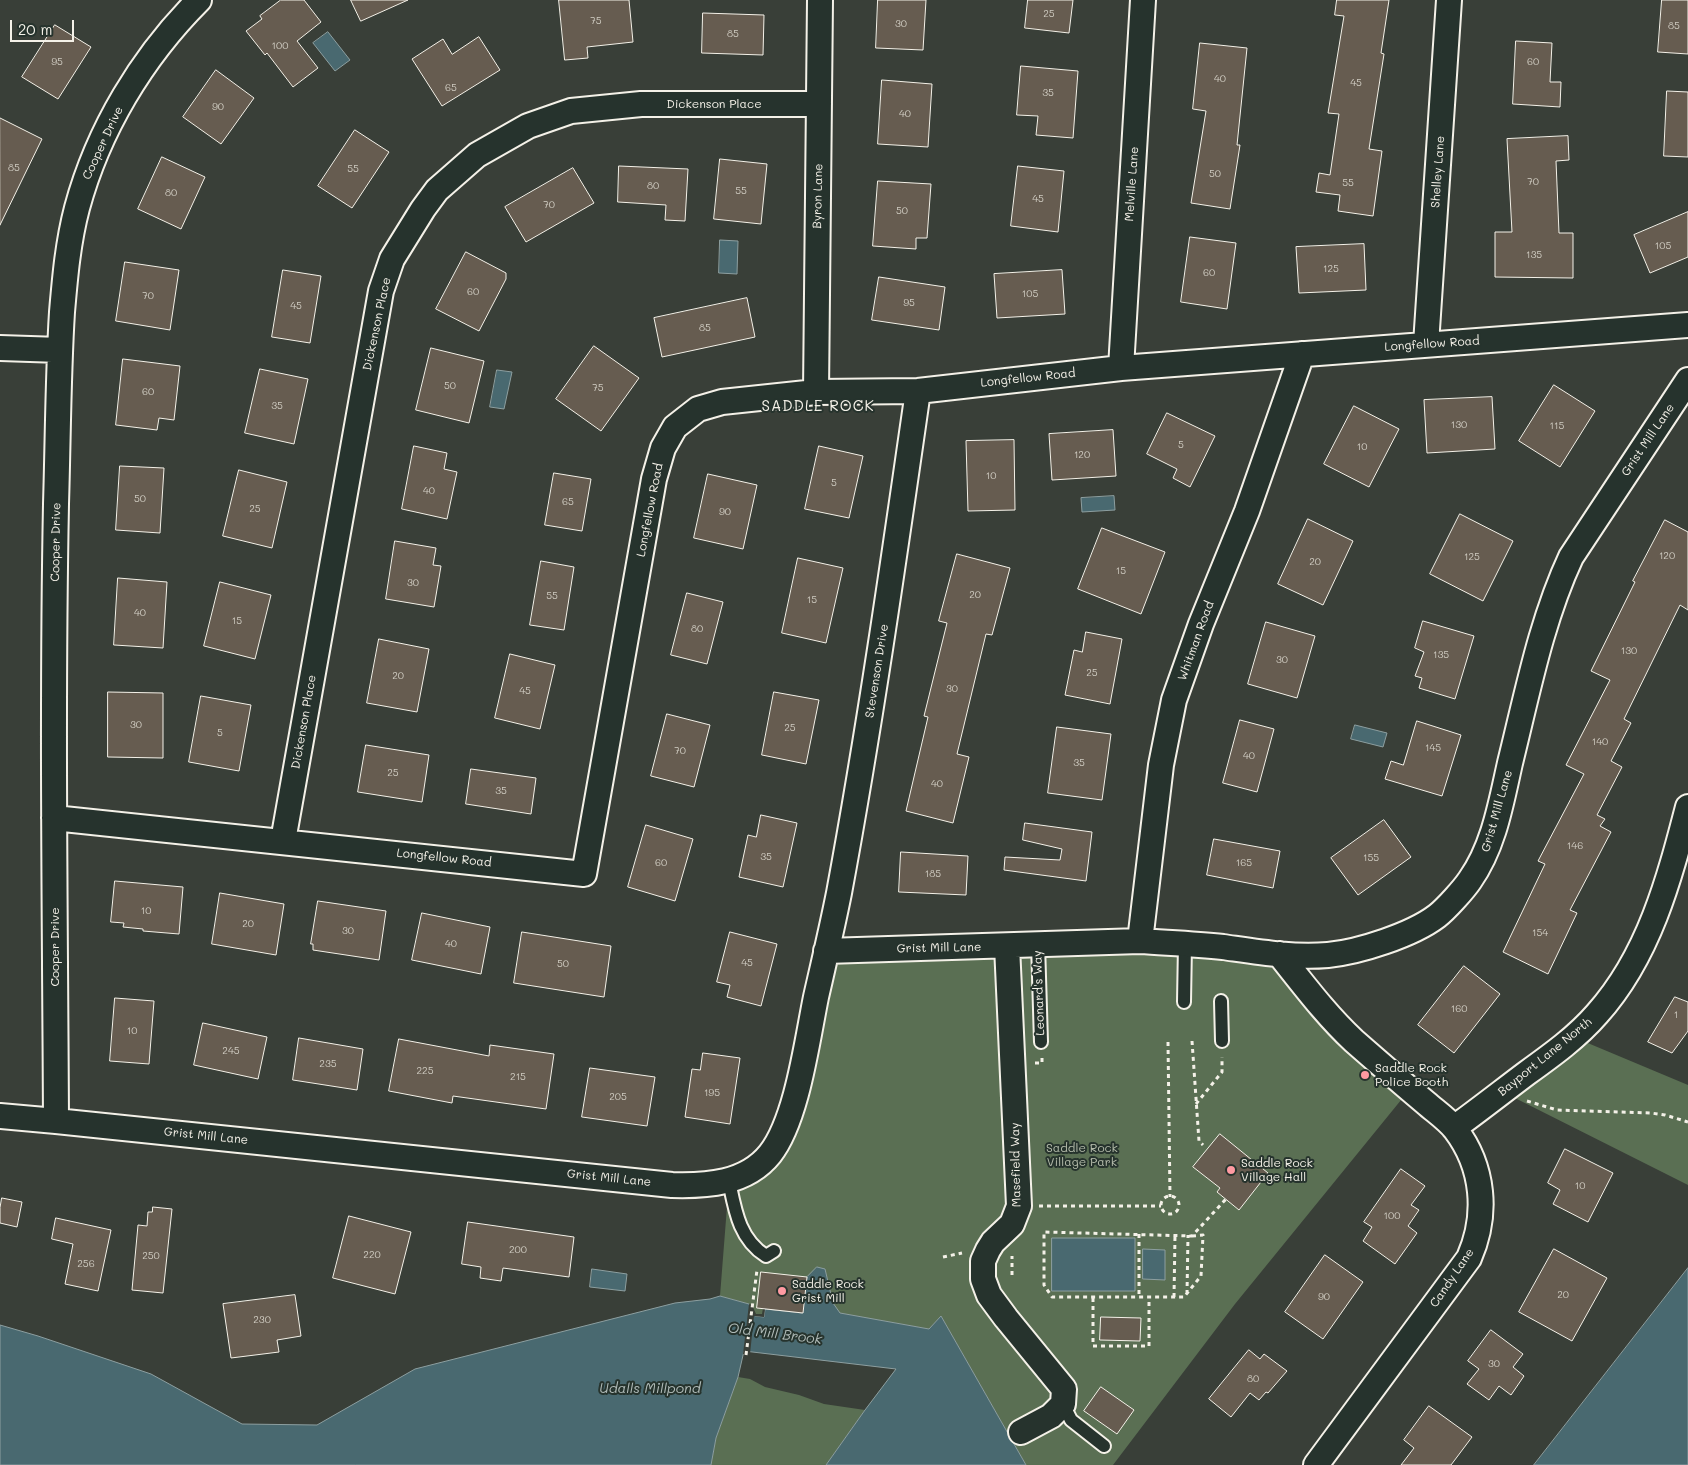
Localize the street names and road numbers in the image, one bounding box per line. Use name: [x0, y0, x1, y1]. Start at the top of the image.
street label: Dickenson Place: [666, 97, 762, 111]
street label: Cooper Drive: [80, 104, 126, 182]
street label: Shelley Lane: [1428, 135, 1448, 209]
street label: Melville Lane: [1122, 146, 1142, 222]
street label: Byron Lane: [810, 163, 826, 229]
street label: Dickenson Place: [360, 276, 394, 372]
street label: Longfellow Road: [1384, 333, 1480, 355]
street label: Longfellow Road: [980, 366, 1076, 390]
street label: Grist Mill Lane: [1618, 401, 1678, 479]
street label: Longfellow Road: [634, 462, 666, 558]
street label: Cooper Drive: [48, 502, 64, 582]
street label: Whitman Road: [1175, 599, 1217, 683]
street label: Stevenson Drive: [862, 623, 892, 719]
street label: Dickenson Place: [289, 674, 319, 770]
street label: Grist Mill Lane: [1478, 768, 1516, 854]
street label: Longfellow Road: [396, 846, 492, 870]
street label: Cooper Drive: [48, 907, 62, 987]
street label: Grist Mill Lane: [897, 940, 981, 956]
street label: Leonard's Way: [1030, 950, 1048, 1036]
street label: Bayport Lane North: [1495, 1015, 1595, 1099]
street label: Masefield Way: [1008, 1122, 1024, 1208]
street label: Grist Mill Lane: [163, 1124, 249, 1148]
street label: Grist Mill Lane: [566, 1166, 652, 1190]
street label: Candy Lane: [1427, 1246, 1477, 1310]

